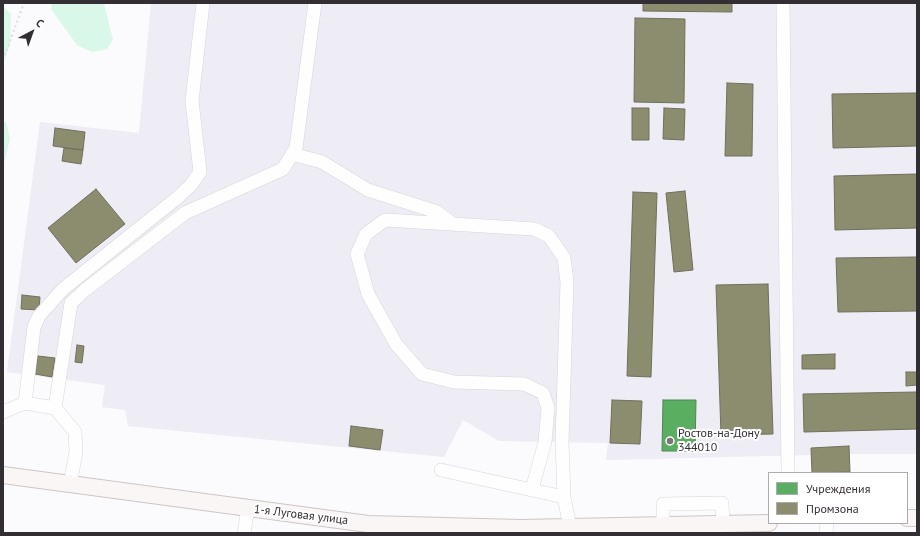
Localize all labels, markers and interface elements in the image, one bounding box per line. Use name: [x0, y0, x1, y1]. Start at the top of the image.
north arrow: [12, 12, 52, 52]
text: С: [33, 16, 47, 30]
place label: Ростов-на-Дону 344010: [678, 427, 760, 455]
marker: Ростов-на-Дону 344010: [665, 436, 675, 446]
legend: [768, 472, 908, 524]
text: Учреждения: [806, 481, 870, 496]
text: Промзона: [806, 501, 859, 516]
street label: 1-я Луговая улица: [253, 502, 349, 528]

